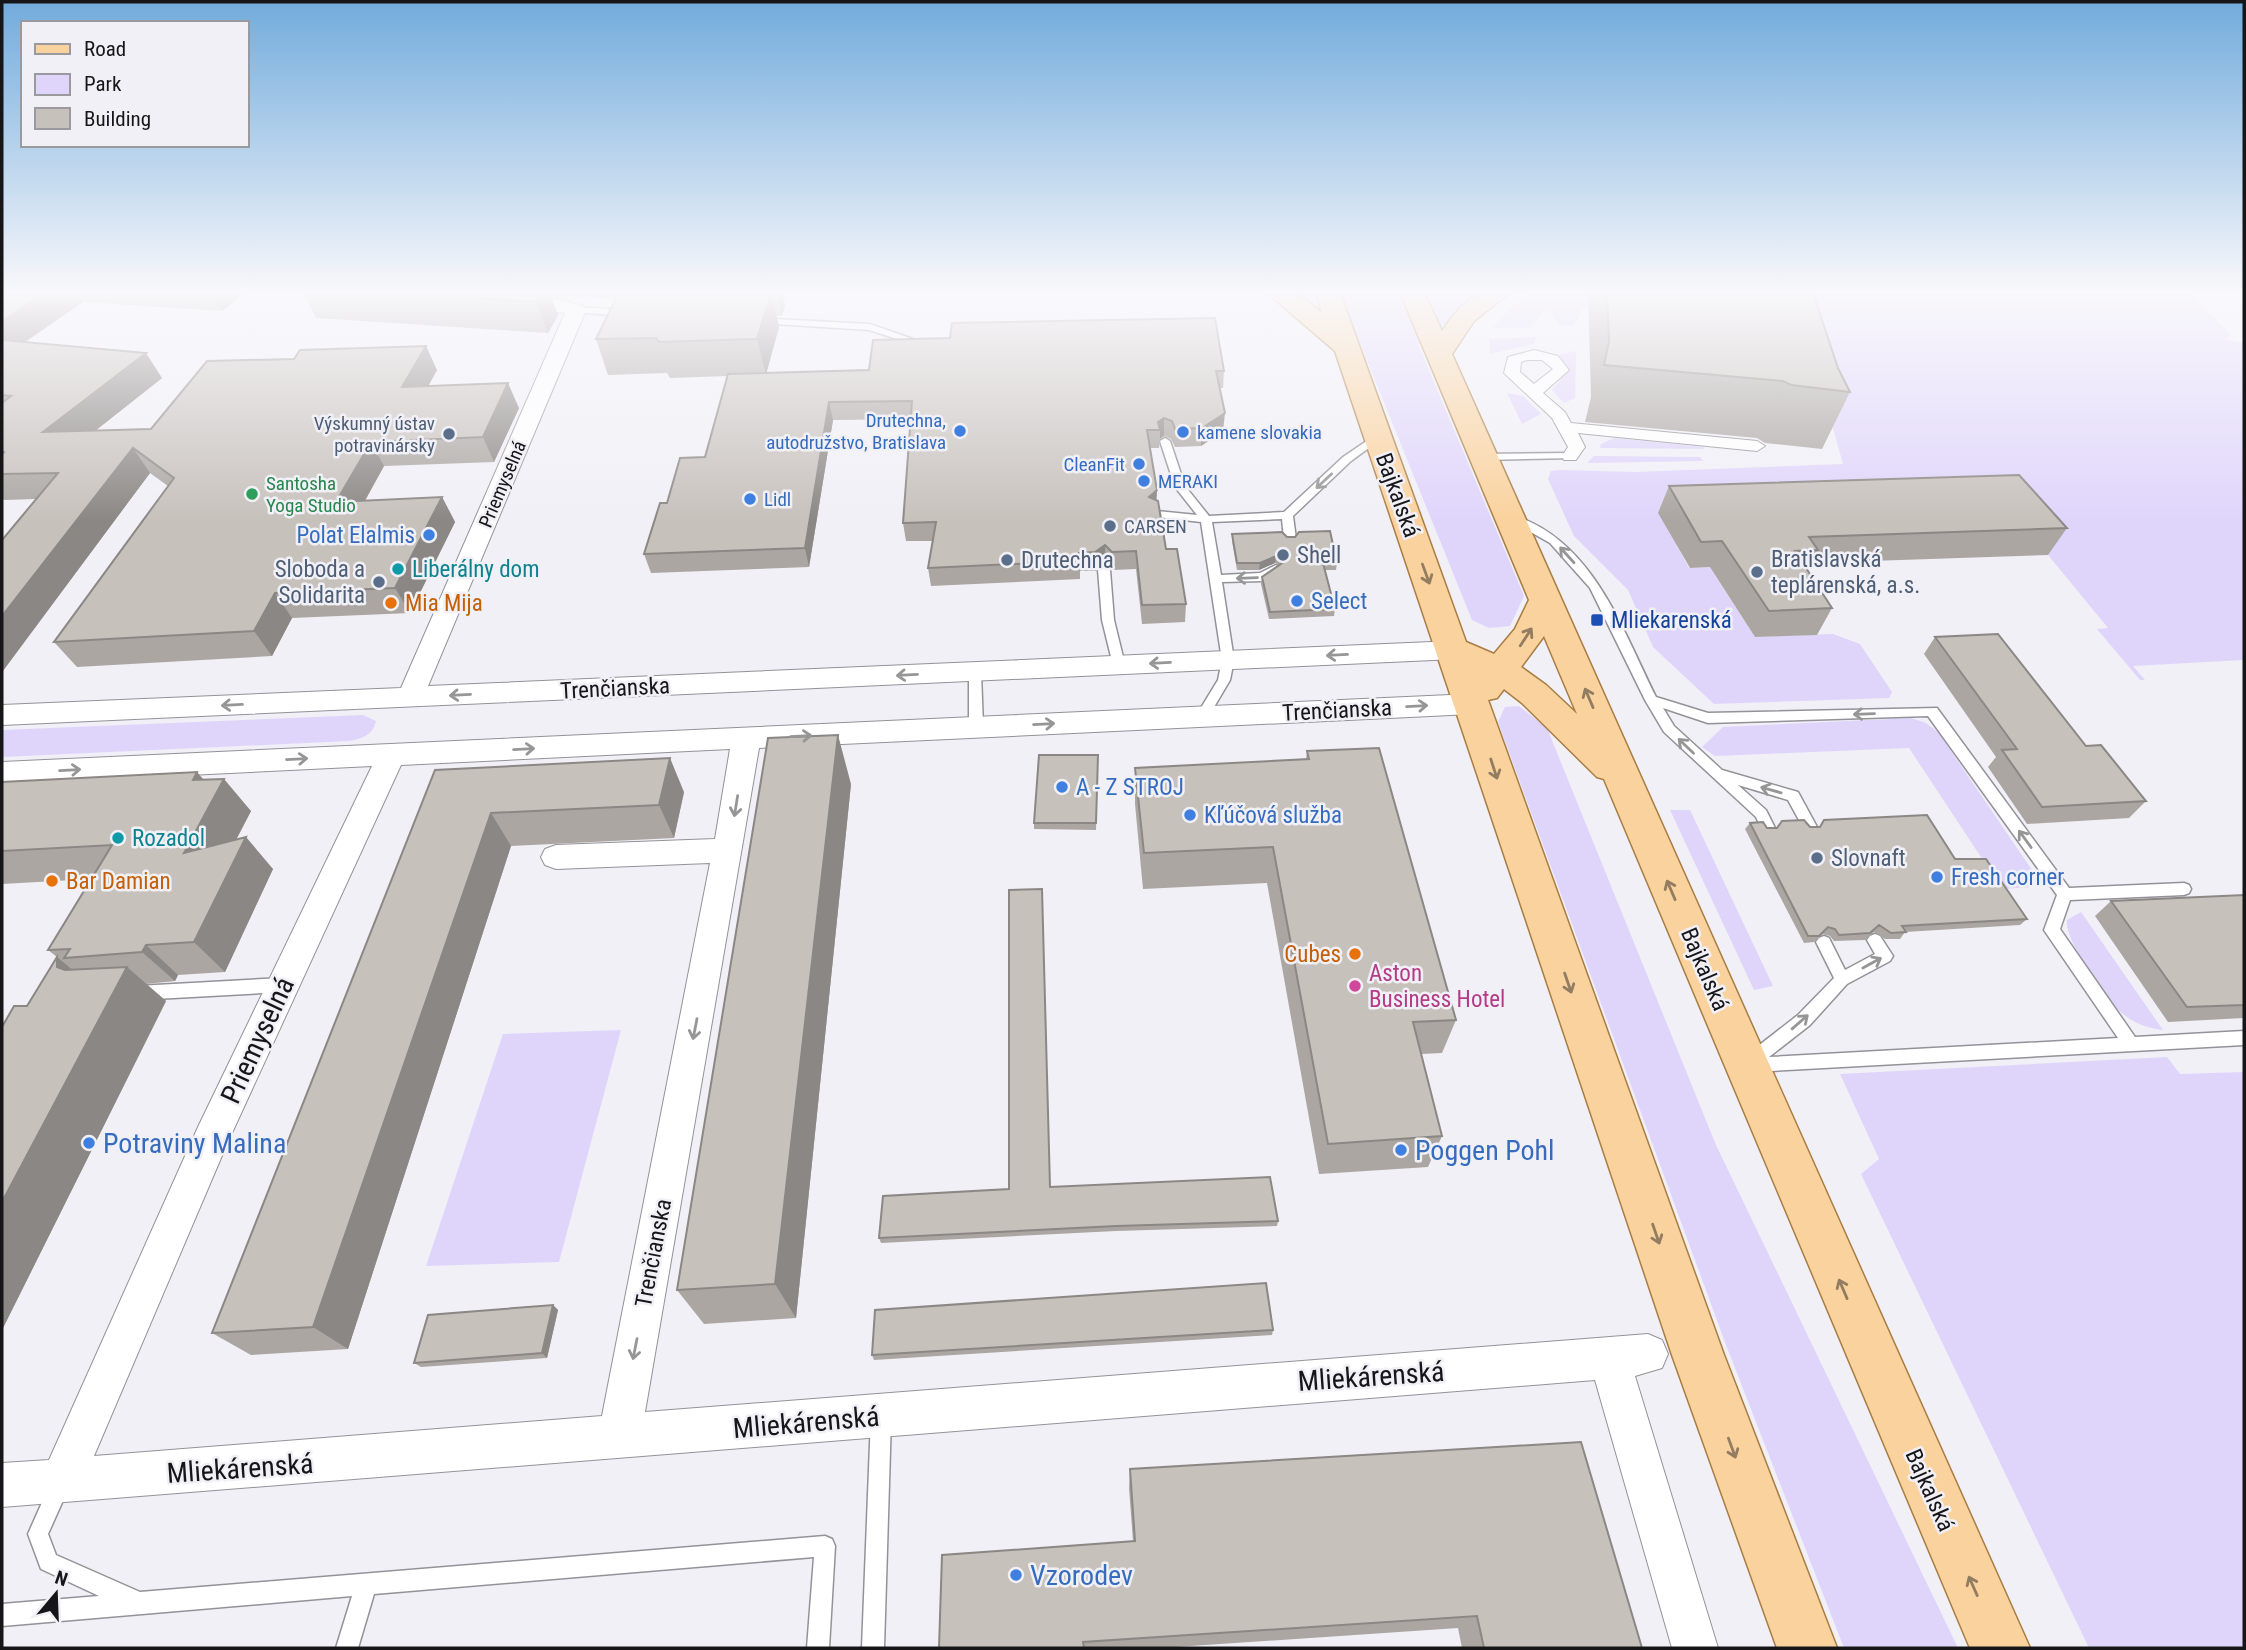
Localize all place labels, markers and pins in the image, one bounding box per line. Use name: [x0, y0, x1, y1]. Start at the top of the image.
place label: Drutechna, autodružstvo, Bratislava: [766, 409, 946, 454]
place label: Výskumný ústav potravinársky: [314, 412, 435, 457]
place label: kamene slovakia: [1197, 421, 1322, 444]
marker: Drutechna, autodružstvo, Bratislava: [952, 423, 968, 439]
marker: kamene slovakia: [1175, 424, 1191, 440]
marker: Výskumný ústav potravinársky: [441, 426, 457, 442]
place label: CleanFit: [1064, 453, 1125, 476]
marker: CleanFit: [1131, 456, 1147, 472]
place label: MERAKI: [1158, 470, 1218, 493]
place label: Santosha Yoga Studio: [266, 472, 356, 517]
marker: MERAKI: [1136, 473, 1152, 489]
marker: Santosha Yoga Studio: [244, 486, 260, 502]
place label: Lidl: [764, 488, 791, 511]
marker: Lidl: [742, 491, 758, 507]
place label: CARSEN: [1124, 515, 1187, 538]
marker: CARSEN: [1102, 518, 1118, 534]
place label: Polat Elalmis: [296, 522, 415, 549]
marker: Polat Elalmis: [421, 527, 437, 543]
place label: Shell: [1297, 542, 1341, 569]
place label: Bratislavská teplárenská, a.s.: [1771, 546, 1920, 599]
place label: Drutechna: [1021, 547, 1114, 574]
marker: Shell: [1275, 547, 1291, 563]
marker: Drutechna: [999, 552, 1015, 568]
place label: Sloboda a Solidarita: [275, 556, 365, 609]
place label: Liberálny dom: [412, 556, 539, 583]
marker: Liberálny dom: [390, 561, 406, 577]
marker: Bratislavská teplárenská, a.s.: [1749, 564, 1765, 580]
marker: Sloboda a Solidarita: [371, 574, 387, 590]
place label: Select: [1311, 588, 1367, 615]
place label: Mia Mija: [405, 590, 483, 617]
marker: Select: [1289, 593, 1305, 609]
marker: Mia Mija: [383, 595, 399, 611]
place label: Mliekarenská: [1611, 607, 1732, 634]
marker: Mliekarenská: [1589, 612, 1605, 628]
place label: A - Z STROJ: [1076, 774, 1184, 801]
marker: A - Z STROJ: [1054, 779, 1070, 795]
place label: Kľúčová služba: [1204, 802, 1342, 829]
marker: Kľúčová služba: [1182, 807, 1198, 823]
place label: Rozadol: [132, 825, 205, 852]
marker: Rozadol: [110, 830, 126, 846]
place label: Slovnaft: [1831, 845, 1906, 872]
marker: Slovnaft: [1809, 850, 1825, 866]
place label: Fresh corner: [1951, 864, 2064, 891]
place label: Bar Damian: [66, 868, 171, 895]
marker: Fresh corner: [1929, 869, 1945, 885]
marker: Bar Damian: [44, 873, 60, 889]
place label: Cubes: [1284, 941, 1341, 968]
marker: Cubes: [1347, 946, 1363, 962]
place label: Aston Business Hotel: [1369, 960, 1505, 1013]
marker: Aston Business Hotel: [1347, 978, 1363, 994]
place label: Potraviny Malina: [103, 1127, 286, 1160]
place label: Poggen Pohl: [1415, 1134, 1554, 1167]
marker: Potraviny Malina: [81, 1135, 97, 1151]
marker: Poggen Pohl: [1393, 1142, 1409, 1158]
place label: Vzorodev: [1030, 1559, 1133, 1592]
marker: Vzorodev: [1008, 1567, 1024, 1583]

